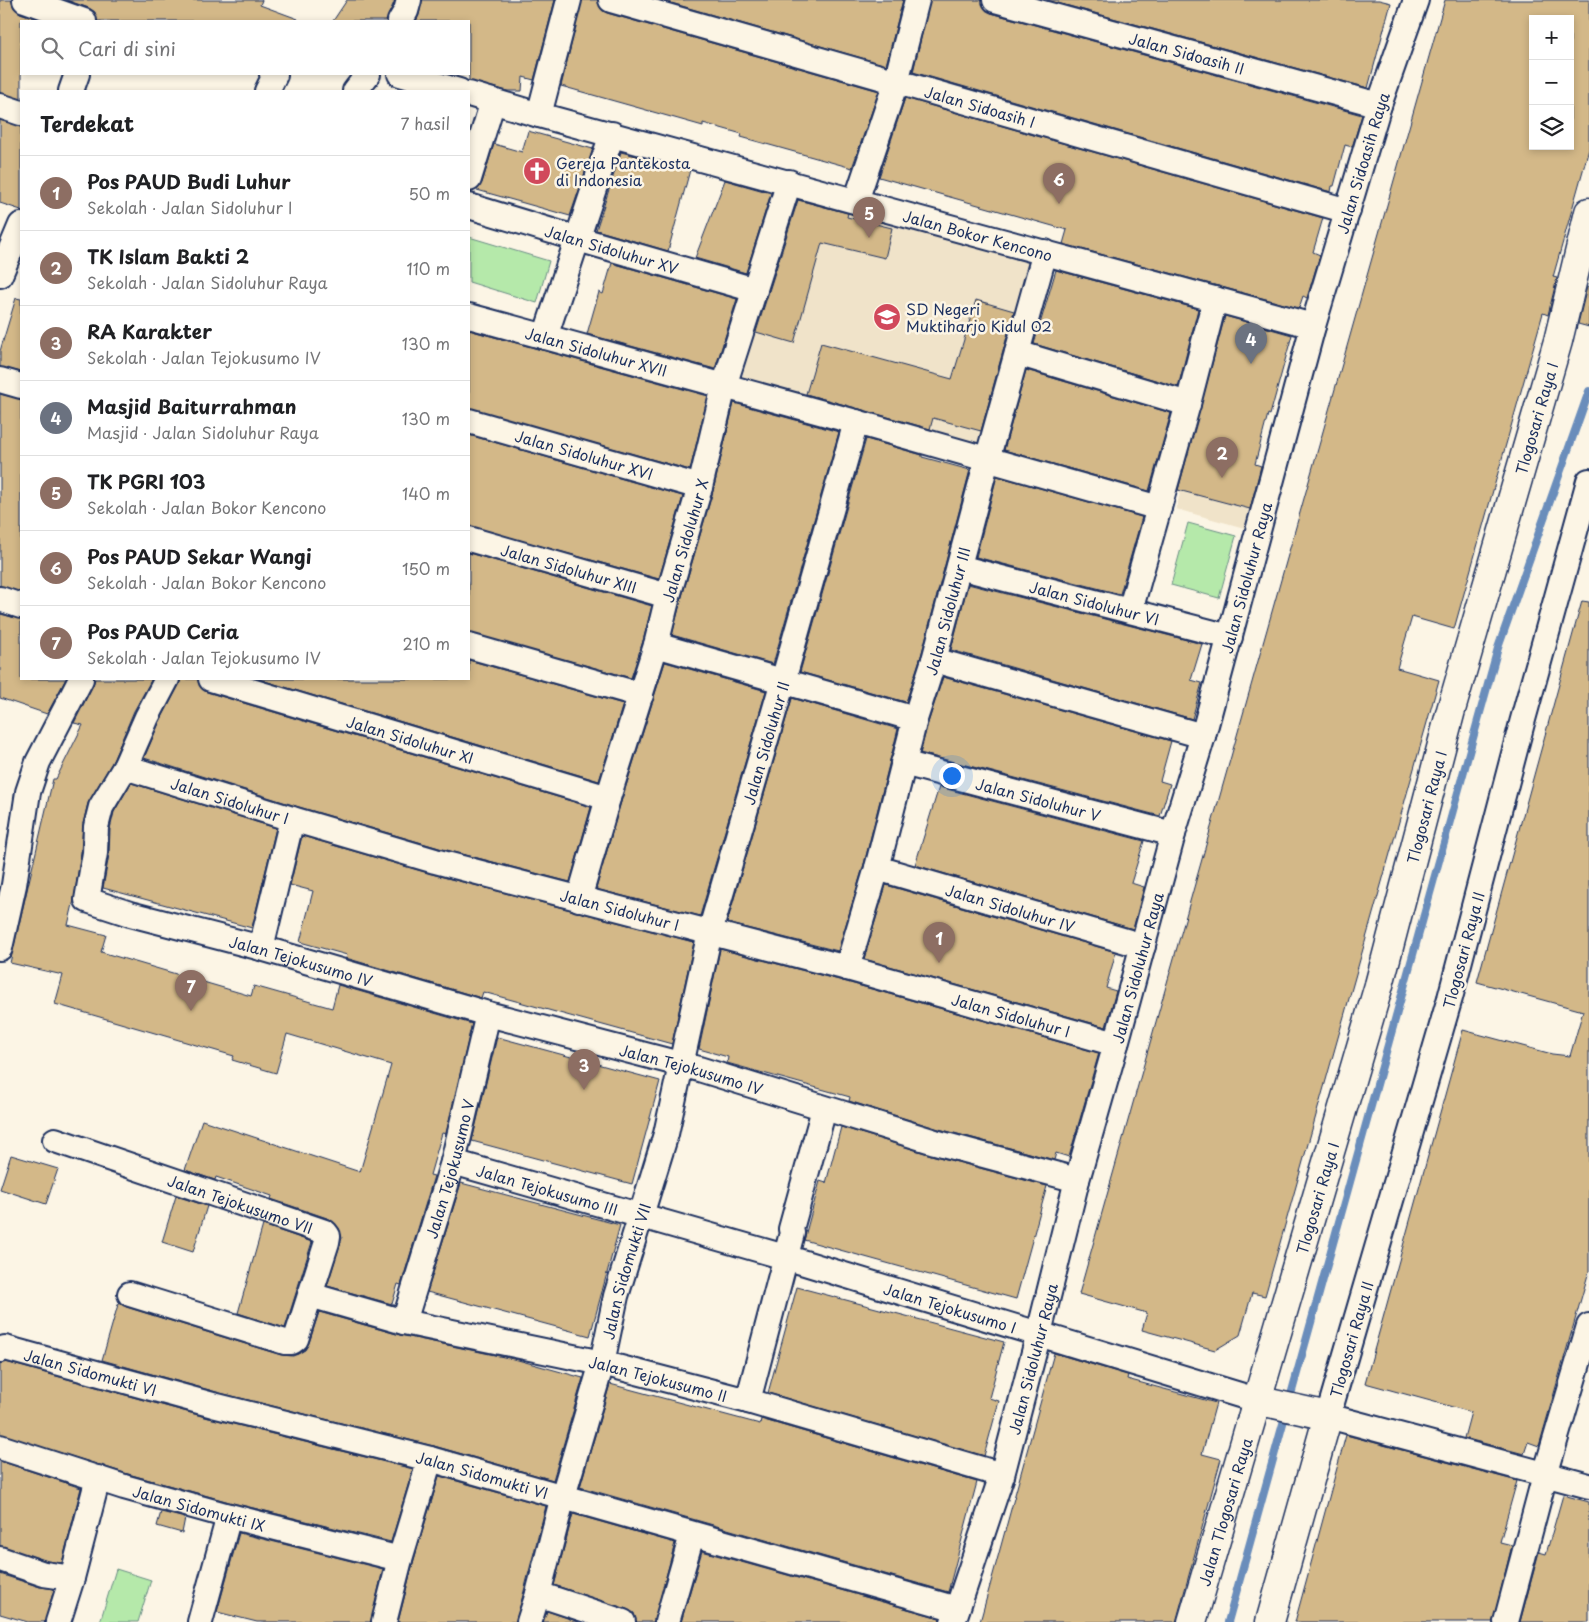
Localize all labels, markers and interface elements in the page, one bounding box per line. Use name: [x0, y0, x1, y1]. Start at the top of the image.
map controls: [1529, 15, 1574, 150]
button: +: [1529, 15, 1574, 60]
search box: [20, 20, 470, 75]
street label: Jalan Sidoasih II: [1127, 26, 1247, 79]
icon: search: [38, 34, 66, 62]
text: Cari di sini: [78, 34, 176, 62]
button: −: [1529, 60, 1574, 105]
street label: Jalan Sidoasih I: [922, 79, 1038, 132]
street label: Jalan Sidoasih Raya: [1330, 88, 1394, 236]
button: layers: [1529, 105, 1574, 150]
text: Terdekat: [40, 107, 134, 139]
text: 7 hasil: [400, 111, 450, 135]
place label: Gereja Pantekosta di Indonesia: [556, 151, 691, 191]
church icon: Gereja Pantekosta di Indonesia: [522, 156, 552, 186]
pin: 6: [1043, 163, 1075, 204]
text: Pos PAUD Budi Luhur: [87, 167, 291, 195]
text: 1: [52, 181, 60, 205]
text: 50 m: [409, 181, 450, 205]
text: Sekolah · Jalan Sidoluhur I: [87, 195, 292, 219]
pin: 5: [853, 197, 885, 238]
street label: Jalan Bokor Kencono: [901, 203, 1055, 266]
street label: Jalan Sidoluhur XV: [542, 218, 681, 279]
text: TK Islam Bakti 2: [87, 242, 249, 270]
text: 2: [50, 256, 62, 280]
text: 110 m: [407, 256, 450, 280]
text: Sekolah · Jalan Sidoluhur Raya: [87, 270, 328, 294]
place label: SD Negeri Muktiharjo Kidul 02: [906, 297, 1052, 337]
school or university icon: SD Negeri Muktiharjo Kidul 02: [872, 302, 902, 332]
text: RA Karakter: [87, 317, 212, 345]
street label: Jalan Sidoluhur XVII: [523, 320, 670, 381]
pin: 4: [1235, 323, 1267, 364]
text: 3: [51, 331, 61, 355]
text: 130 m: [402, 331, 450, 355]
text: Sekolah · Jalan Tejokusumo IV: [87, 345, 321, 369]
street label: Tlogosari Raya I: [1508, 359, 1563, 477]
text: Masjid Baiturrahman: [87, 392, 296, 420]
text: 4: [51, 406, 61, 430]
text: 130 m: [402, 406, 450, 430]
text: Masjid · Jalan Sidoluhur Raya: [87, 420, 319, 444]
street label: Jalan Sidoluhur XVI: [512, 423, 656, 485]
pin: 2: [1206, 437, 1238, 478]
text: TK PGRI 103: [87, 467, 206, 495]
street label: Jalan Sidoluhur X: [655, 476, 713, 605]
text: 5: [51, 481, 61, 505]
text: 140 m: [402, 481, 450, 505]
text: Sekolah · Jalan Bokor Kencono: [87, 495, 326, 519]
street label: Jalan Sidoluhur Raya: [1214, 499, 1277, 656]
street label: Jalan Sidoluhur XIII: [498, 537, 640, 598]
text: Pos PAUD Sekar Wangi: [87, 542, 312, 570]
street label: Jalan Sidoluhur III: [918, 544, 975, 678]
text: 6: [50, 556, 62, 580]
text: 150 m: [402, 556, 450, 580]
text: Sekolah · Jalan Bokor Kencono: [87, 570, 326, 594]
street label: Jalan Sidoluhur VI: [1027, 574, 1162, 630]
text: Pos PAUD Ceria: [87, 617, 239, 645]
text: 7: [51, 631, 61, 655]
text: 210 m: [402, 631, 450, 655]
text: Sekolah · Jalan Tejokusumo IV: [87, 645, 321, 669]
street label: Jalan Sidoluhur II: [736, 678, 794, 807]
street label: Jalan Sidoluhur XI: [344, 709, 477, 769]
street label: Tlogosari Raya I: [1400, 748, 1451, 866]
your location: [939, 763, 965, 789]
street label: Jalan Sidoluhur I: [168, 771, 292, 829]
street label: Jalan Sidoluhur V: [973, 771, 1103, 826]
street label: Jalan Sidoluhur IV: [943, 877, 1078, 937]
street label: Jalan Sidoluhur I: [558, 883, 682, 936]
street label: Jalan Sidoluhur Raya: [1105, 889, 1168, 1046]
street label: Tlogosari Raya II: [1436, 889, 1490, 1011]
pin: 1: [923, 922, 955, 963]
street label: Jalan Tejokusumo IV: [227, 929, 376, 991]
pin: 7: [175, 970, 207, 1011]
street label: Jalan Sidoluhur I: [949, 987, 1073, 1042]
street label: Jalan Tejokusumo IV: [617, 1037, 766, 1100]
pin: 3: [568, 1049, 600, 1090]
street label: Jalan Tejokusumo V: [419, 1096, 479, 1241]
street label: Tlogosari Raya I: [1289, 1139, 1344, 1257]
street label: Jalan Tejokusumo III: [474, 1158, 621, 1220]
street label: Jalan Tejokusumo VII: [165, 1168, 316, 1239]
street label: Jalan Sidomukti VII: [596, 1200, 656, 1341]
street label: Jalan Tejokusumo I: [881, 1276, 1020, 1338]
street label: Tlogosari Raya II: [1323, 1278, 1379, 1400]
street label: Jalan Sidoluhur Raya: [1002, 1280, 1063, 1437]
street label: Jalan Sidomukti VI: [21, 1342, 159, 1401]
street label: Jalan Tejokusumo II: [587, 1349, 730, 1407]
street label: Jalan Tlogosari Raya: [1192, 1435, 1257, 1588]
street label: Jalan Sidomukti VI: [414, 1444, 551, 1504]
street label: Jalan Sidomukti IX: [130, 1478, 268, 1536]

